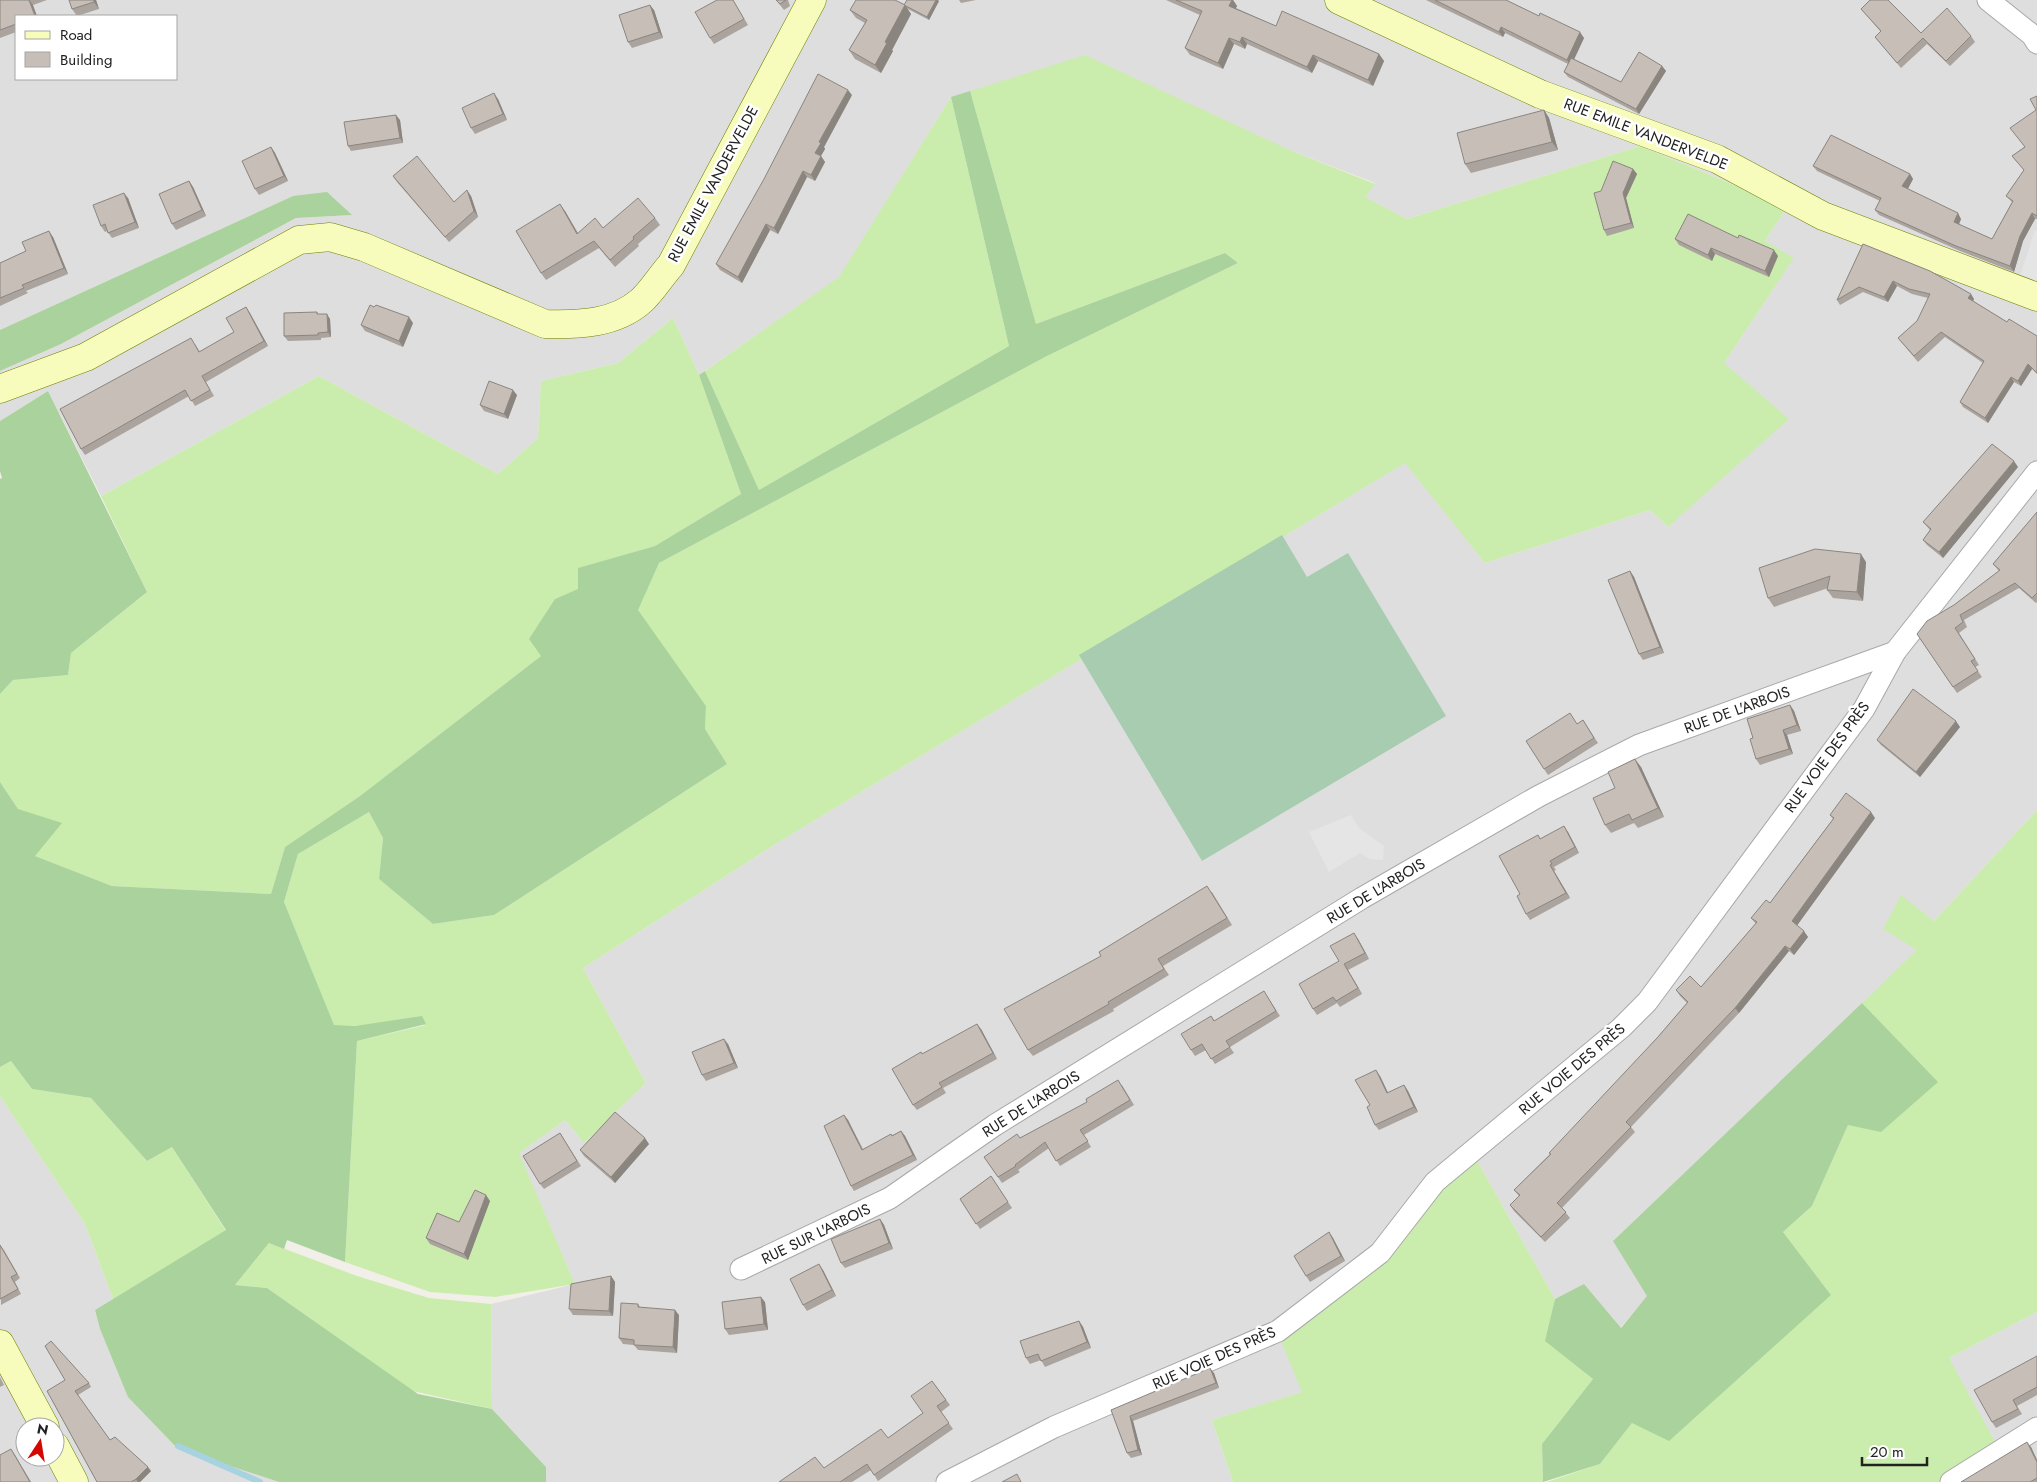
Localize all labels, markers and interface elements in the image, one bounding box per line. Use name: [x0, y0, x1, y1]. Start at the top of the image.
legend: [15, 15, 178, 80]
text: Road: [60, 24, 92, 46]
text: Building: [60, 49, 112, 71]
street label: RUE EMILE VANDERVELDE: [1561, 93, 1731, 175]
street label: RUE EMILE VANDERVELDE: [662, 102, 764, 266]
street label: RUE DE L'ARBOIS: [1681, 681, 1793, 739]
street label: RUE VOIE DES PRÈS: [1779, 697, 1875, 817]
street label: RUE DE L'ARBOIS: [1323, 853, 1429, 929]
street label: RUE VOIE DES PRÈS: [1514, 1018, 1630, 1120]
street label: RUE DE L'ARBOIS: [978, 1065, 1084, 1143]
street label: RUE SUR L'ARBOIS: [758, 1198, 874, 1270]
street label: RUE VOIE DES PRÈS: [1149, 1321, 1279, 1395]
north arrow: [15, 1417, 65, 1467]
text: N: [35, 1418, 50, 1440]
scale bar: [1862, 1434, 1927, 1466]
text: 20 m: [1870, 1441, 1904, 1463]

